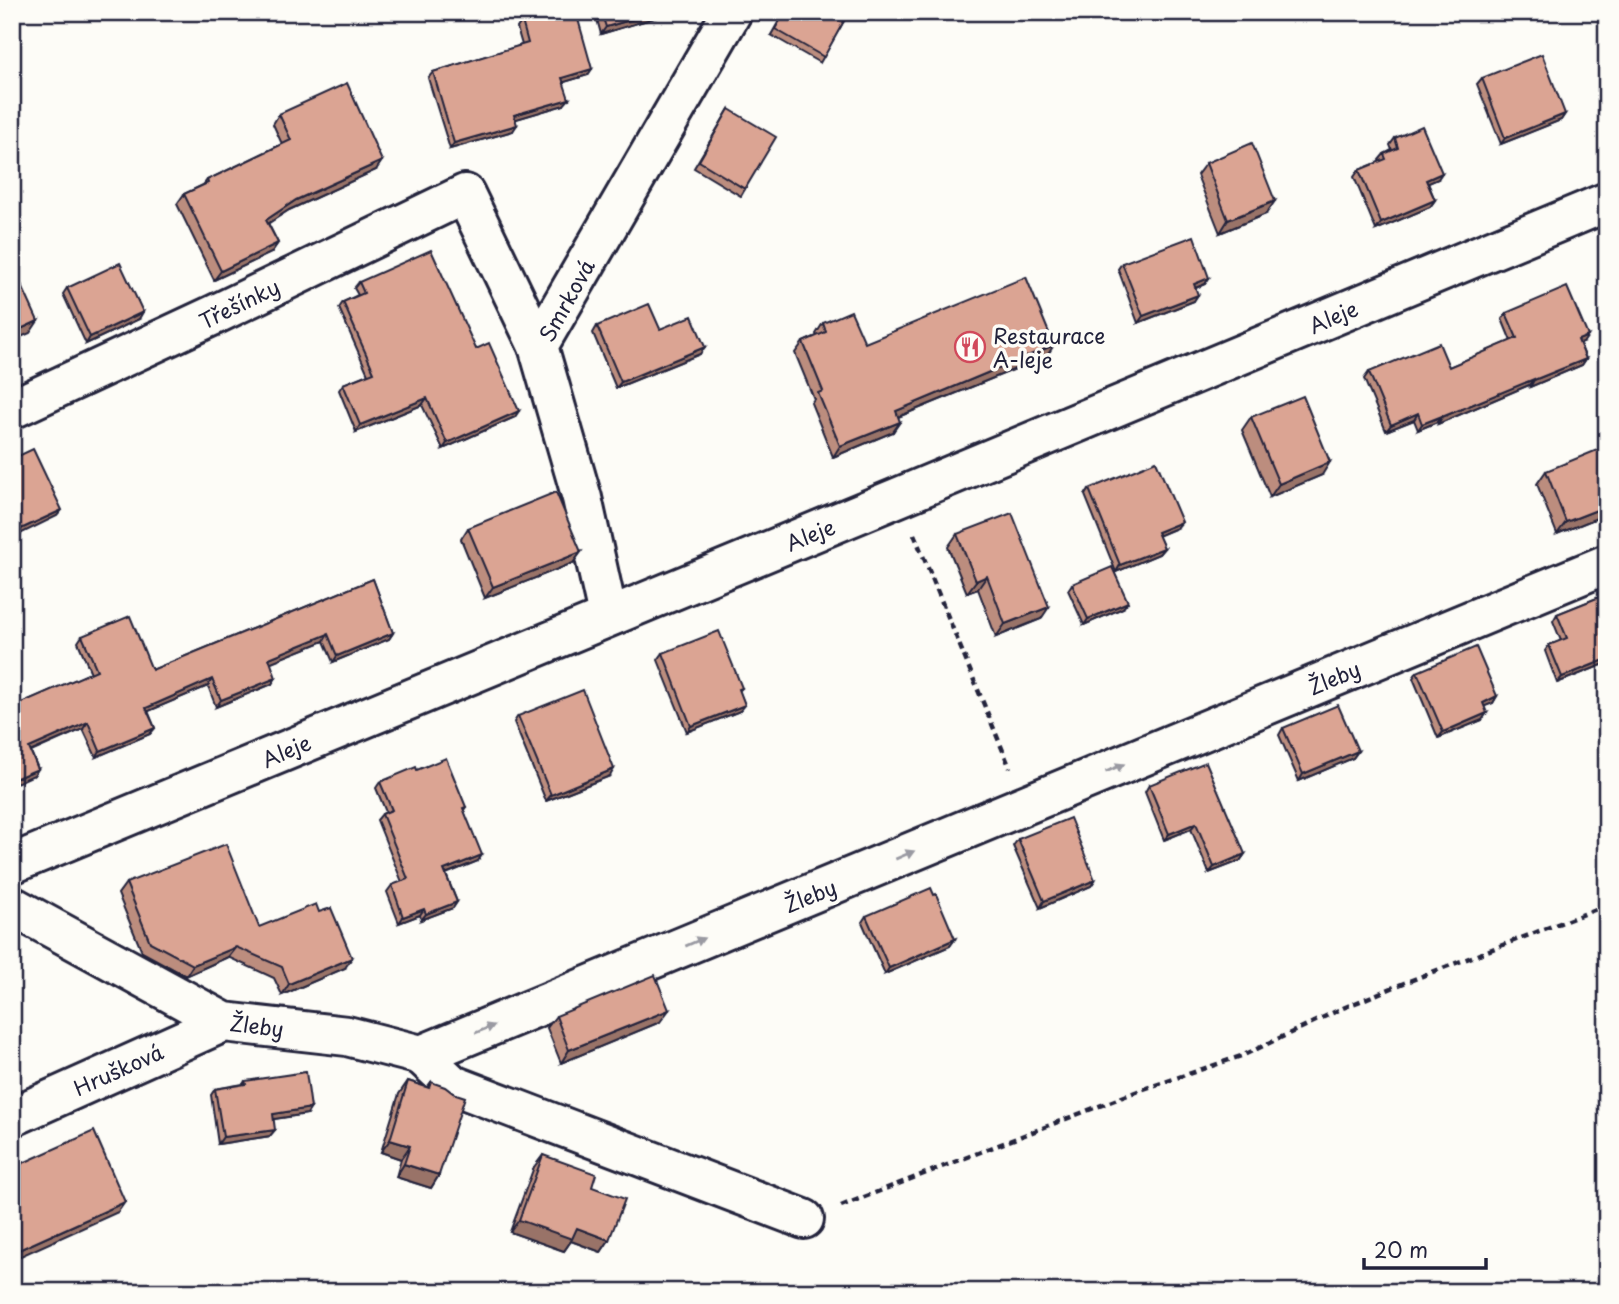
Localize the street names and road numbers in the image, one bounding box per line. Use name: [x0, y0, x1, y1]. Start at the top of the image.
street label: Smrková: [530, 253, 602, 347]
street label: Třešínky: [193, 270, 285, 336]
street label: Aleje: [1304, 291, 1362, 341]
street label: Aleje: [781, 510, 839, 558]
street label: Žleby: [1303, 652, 1365, 702]
street label: Aleje: [257, 725, 315, 775]
street label: Žleby: [779, 870, 841, 920]
street label: Žleby: [228, 1006, 286, 1044]
street label: Hrušková: [68, 1035, 168, 1103]

